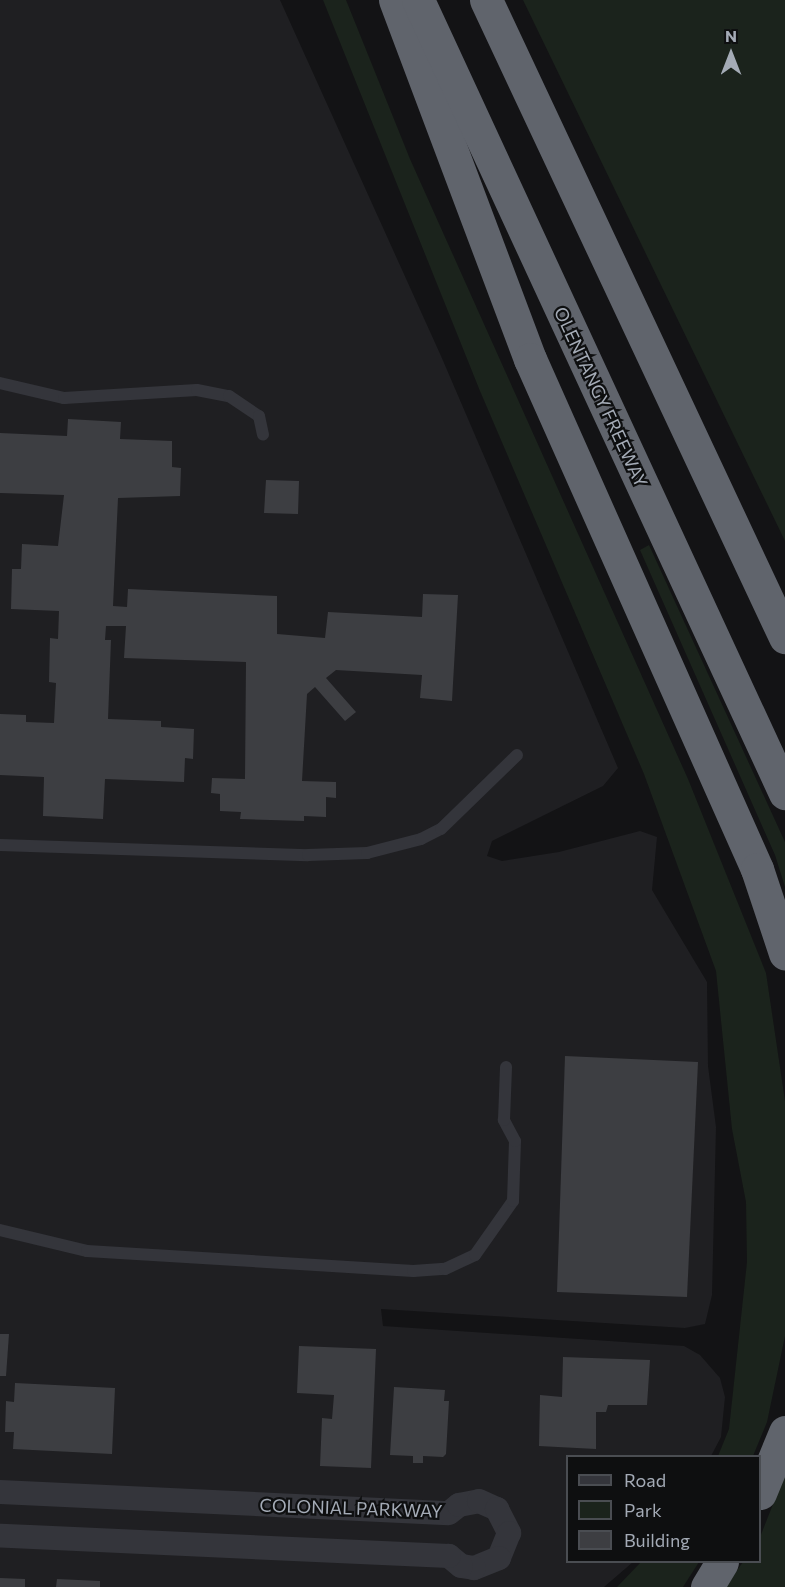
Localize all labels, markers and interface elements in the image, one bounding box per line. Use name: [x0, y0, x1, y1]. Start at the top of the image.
north arrow: [701, 24, 761, 84]
text: N: [725, 26, 737, 45]
street label: OLENTANGY FREEWAY: [550, 303, 652, 491]
legend: [566, 1455, 761, 1563]
text: Road: [624, 1469, 666, 1491]
street label: COLONIAL PARKWAY: [259, 1494, 443, 1522]
text: Park: [624, 1499, 662, 1521]
text: Building: [624, 1529, 690, 1551]

